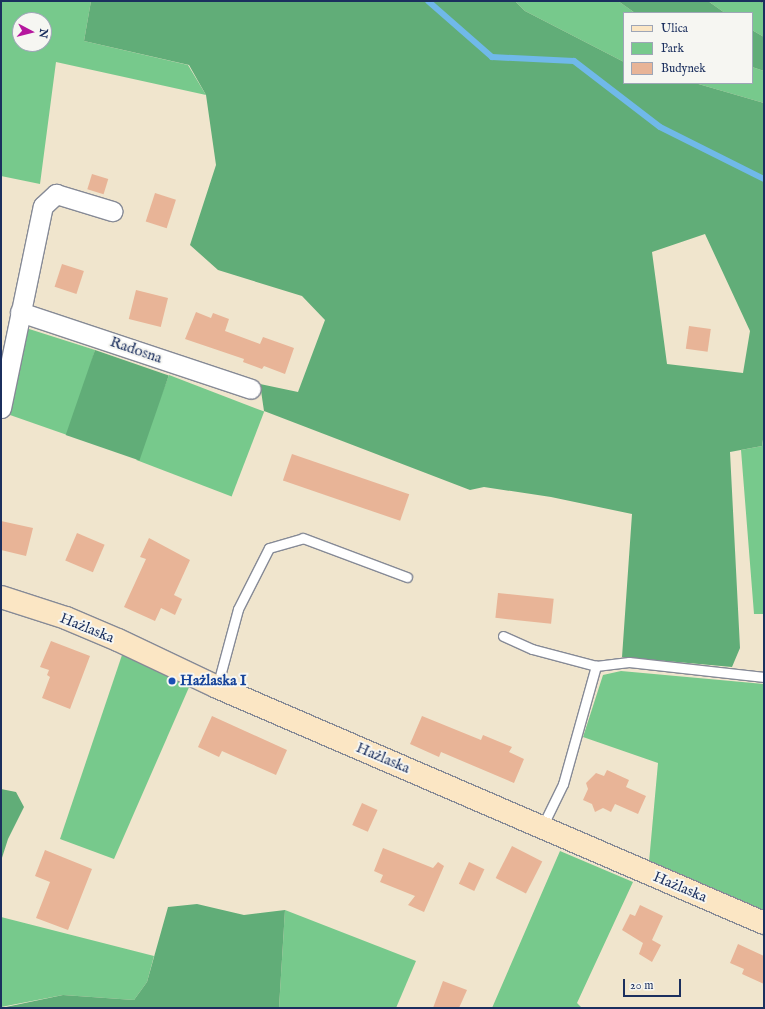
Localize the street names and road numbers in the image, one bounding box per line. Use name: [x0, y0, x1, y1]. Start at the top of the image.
street label: Radosna: [108, 333, 164, 367]
street label: Hażlaska: [57, 609, 117, 647]
street label: Hażlaska: [353, 739, 413, 777]
street label: Hażlaska: [650, 868, 710, 906]

